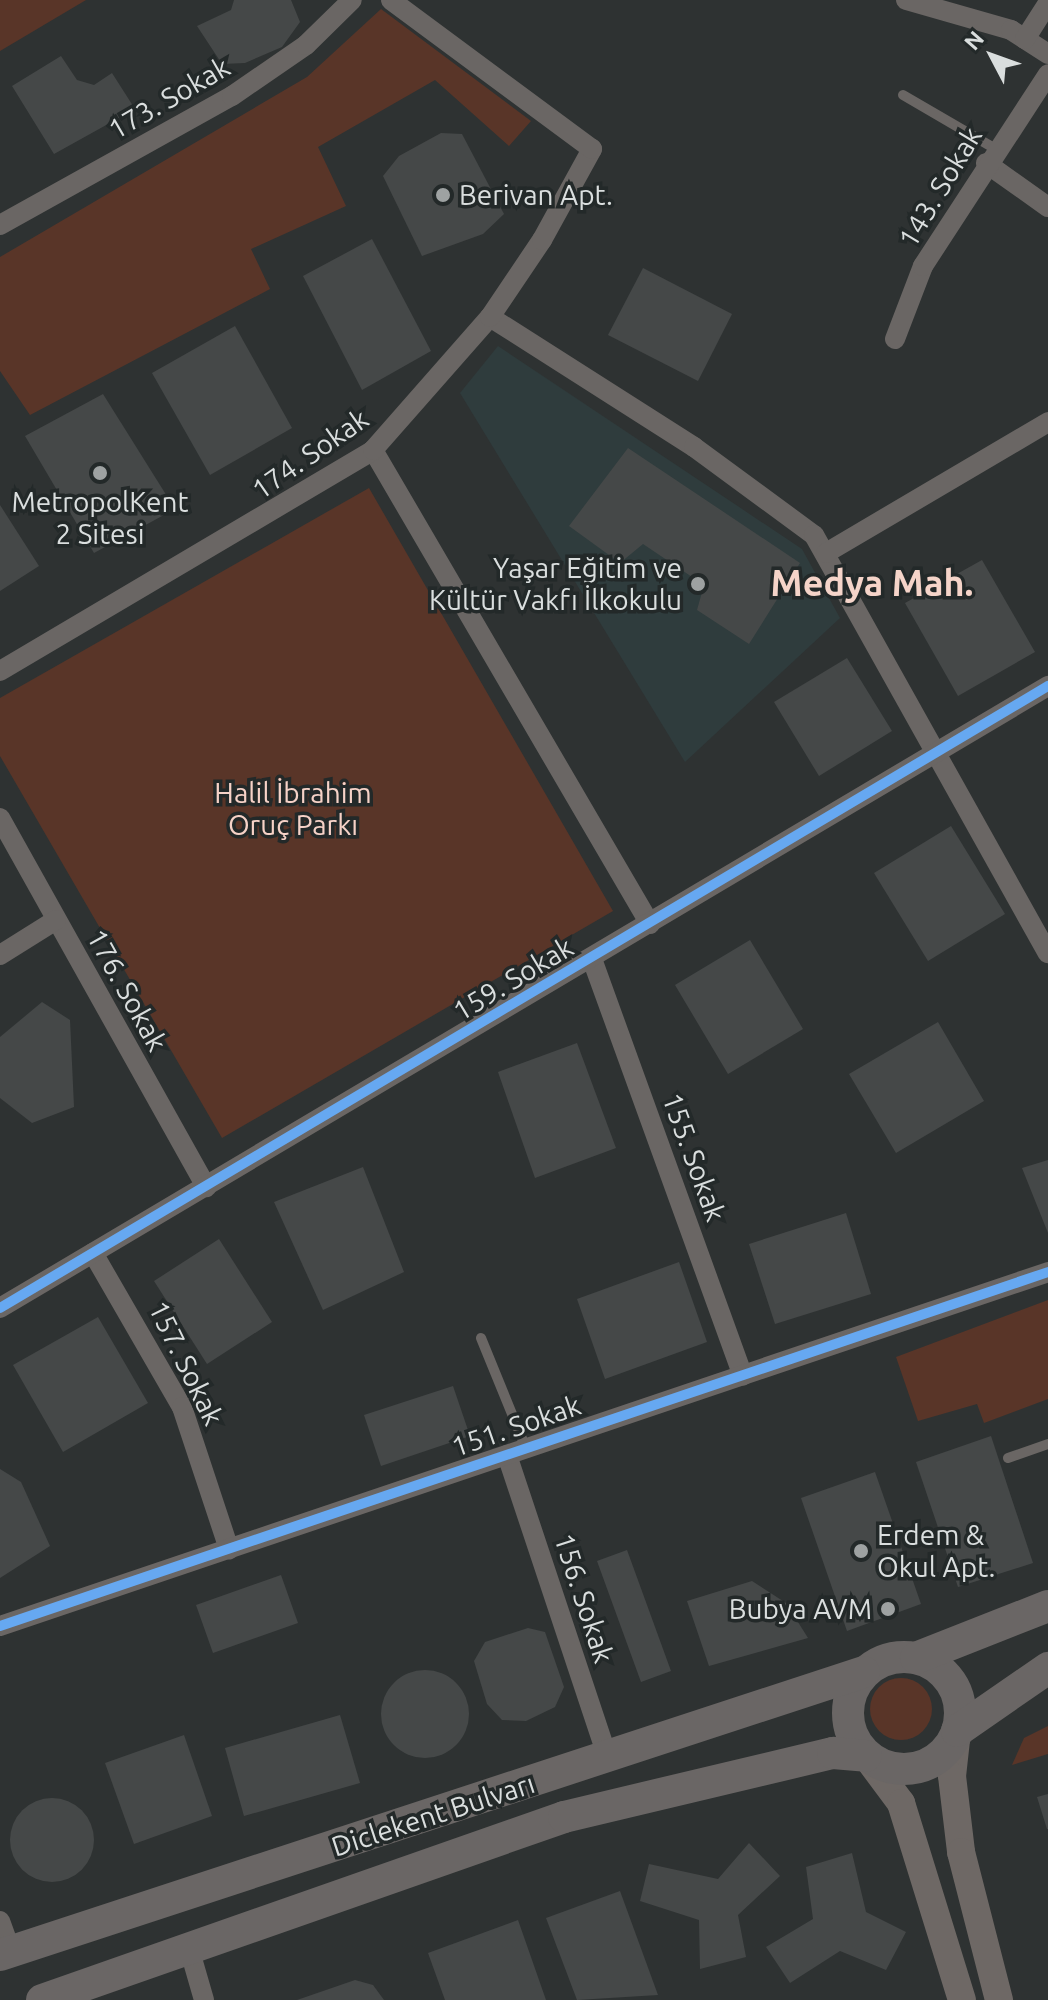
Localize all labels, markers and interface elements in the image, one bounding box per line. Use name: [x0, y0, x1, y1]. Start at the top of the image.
north arrow: [952, 16, 1032, 96]
text: N: [959, 26, 988, 54]
street label: 173. Sokak: [102, 50, 236, 146]
street label: 143. Sokak: [891, 121, 989, 253]
place label: Berivan Apt.: [459, 178, 613, 212]
marker: Berivan Apt.: [434, 186, 452, 204]
street label: 174. Sokak: [245, 402, 375, 506]
marker: MetropolKent 2 Sitesi: [91, 464, 109, 482]
place label: MetropolKent 2 Sitesi: [12, 485, 188, 551]
place label: Yaşar Eğitim ve Kültür Vakfı İlkokulu: [429, 551, 682, 617]
district label: Medya Mah.: [771, 561, 973, 605]
marker: Yaşar Eğitim ve Kültür Vakfı İlkokulu: [689, 575, 707, 593]
park label: Halil İbrahim Oruç Parkı: [214, 776, 372, 842]
street label: 176. Sokak: [80, 923, 174, 1057]
street label: 159. Sokak: [447, 930, 579, 1028]
street label: 155. Sokak: [655, 1088, 733, 1226]
street label: 157. Sokak: [141, 1295, 231, 1431]
street label: 151. Sokak: [447, 1388, 585, 1464]
place label: Erdem & Okul Apt.: [877, 1518, 995, 1584]
street label: 156. Sokak: [547, 1529, 621, 1667]
marker: Erdem & Okul Apt.: [852, 1542, 870, 1560]
place label: Bubya AVM: [729, 1592, 872, 1626]
marker: Bubya AVM: [879, 1600, 897, 1618]
street label: Diclekent Bulvarı: [327, 1766, 539, 1864]

